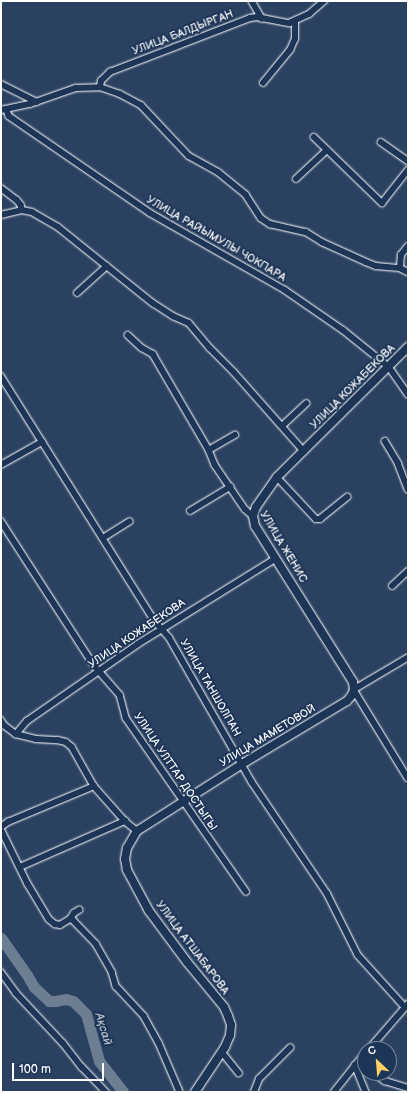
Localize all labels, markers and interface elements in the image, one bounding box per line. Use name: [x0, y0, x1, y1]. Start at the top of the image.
street label: УЛИЦА БАЛДЫРГАН: [131, 8, 235, 58]
street label: УЛИЦА РАЙЫМУЛЫ ЧОКПАРА: [144, 194, 288, 284]
street label: УЛИЦА КОЖАБЕКОВА: [308, 342, 398, 432]
street label: УЛИЦА ЖЕНИС: [257, 509, 309, 585]
street label: УЛИЦА КОЖАБЕКОВА: [86, 597, 188, 671]
street label: УЛИЦА ТАНШОЛПАН: [177, 637, 243, 739]
street label: УЛИЦА МАМЕТОВОЙ: [218, 702, 318, 770]
street label: УЛИЦА УЛТТАР ДОСТЫГЫ: [131, 711, 219, 833]
street label: УЛИЦА АТШАБАРОВА: [153, 899, 231, 997]
water label: Ақсай: [91, 1011, 115, 1047]
north arrow: [357, 1041, 397, 1081]
text: С: [366, 1043, 378, 1058]
scale bar: [14, 1055, 106, 1081]
text: 100 m: [19, 1062, 51, 1077]

